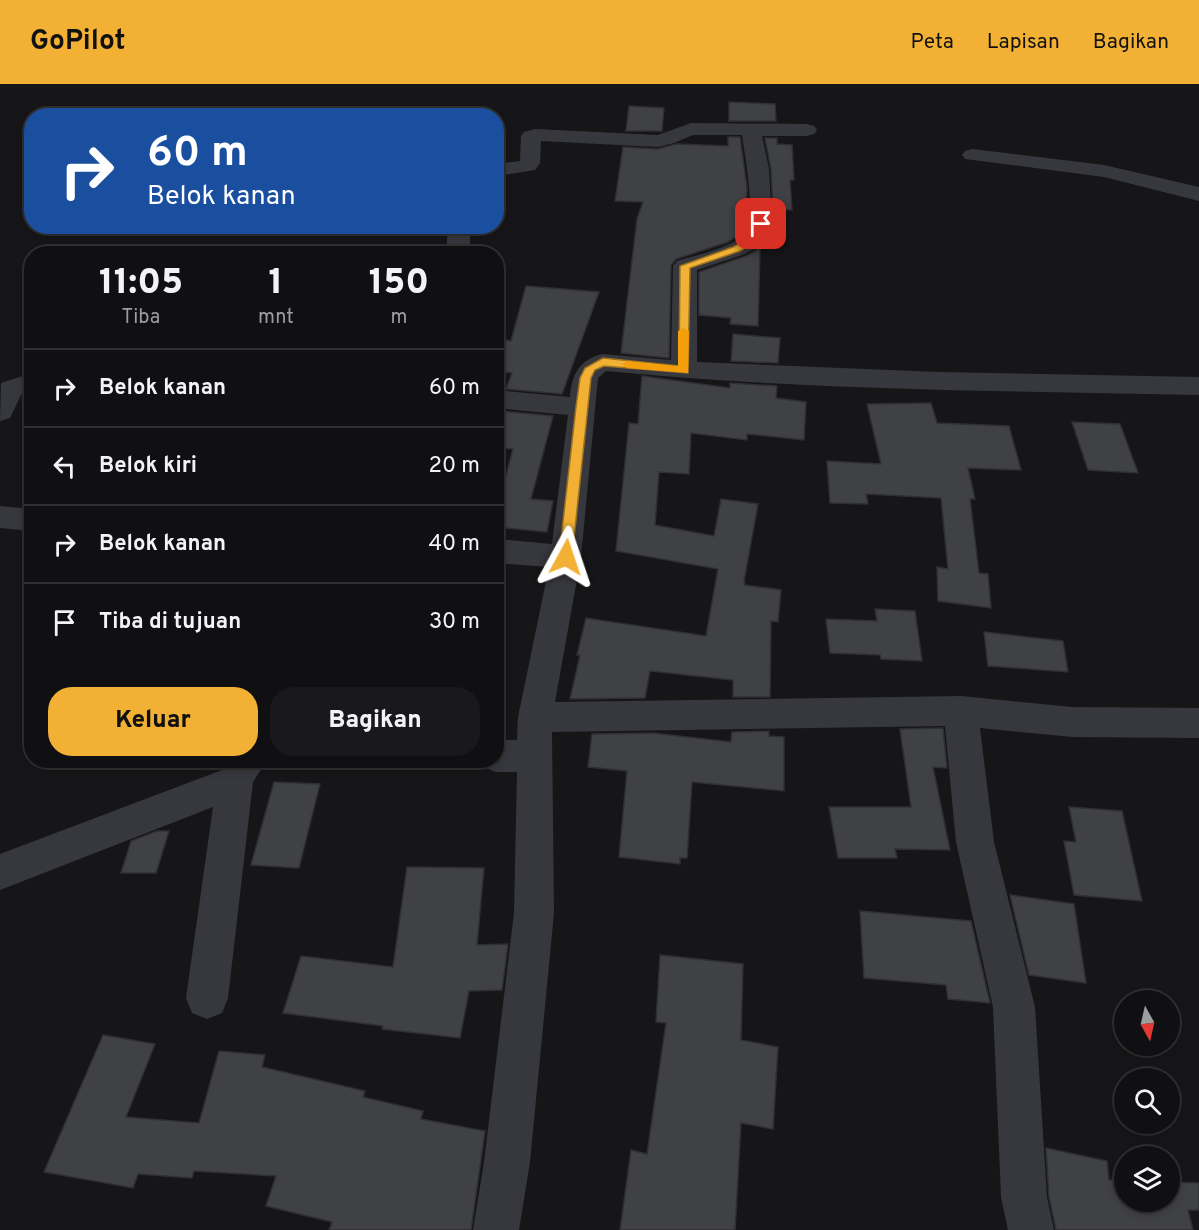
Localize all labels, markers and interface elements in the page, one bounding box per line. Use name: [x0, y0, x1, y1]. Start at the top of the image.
text: GoPilot: [30, 24, 125, 60]
text: Peta: [911, 29, 954, 56]
text: Lapisan: [987, 29, 1060, 56]
text: Bagikan: [1093, 29, 1169, 56]
text: 60 m: [147, 128, 248, 181]
icon: right: [48, 132, 126, 210]
text: Belok kanan: [147, 180, 296, 214]
pin: [735, 198, 786, 249]
icon: arrive: [744, 207, 777, 240]
text: 11:05: [99, 261, 183, 307]
text: 1: [269, 261, 283, 307]
text: 150: [369, 261, 429, 307]
text: Tiba: [122, 305, 160, 331]
text: mnt: [258, 305, 294, 331]
text: m: [390, 305, 407, 331]
icon: right: [48, 372, 81, 405]
text: Belok kanan: [99, 375, 226, 402]
text: 60 m: [429, 375, 480, 402]
icon: left: [48, 450, 81, 483]
text: Belok kiri: [99, 453, 197, 480]
text: 20 m: [429, 453, 480, 480]
position arrow: [534, 525, 598, 589]
icon: right: [48, 528, 81, 561]
text: Belok kanan: [99, 531, 226, 558]
text: 40 m: [428, 531, 480, 558]
icon: arrive: [48, 606, 81, 639]
text: Tiba di tujuan: [99, 609, 241, 636]
text: 30 m: [429, 609, 480, 636]
button: Keluar: [48, 687, 258, 756]
button: Bagikan: [270, 687, 480, 756]
north arrow: [1114, 990, 1180, 1056]
map controls: [1114, 990, 1180, 1212]
button: search: [1114, 1068, 1180, 1134]
button: layers: [1114, 1146, 1180, 1212]

